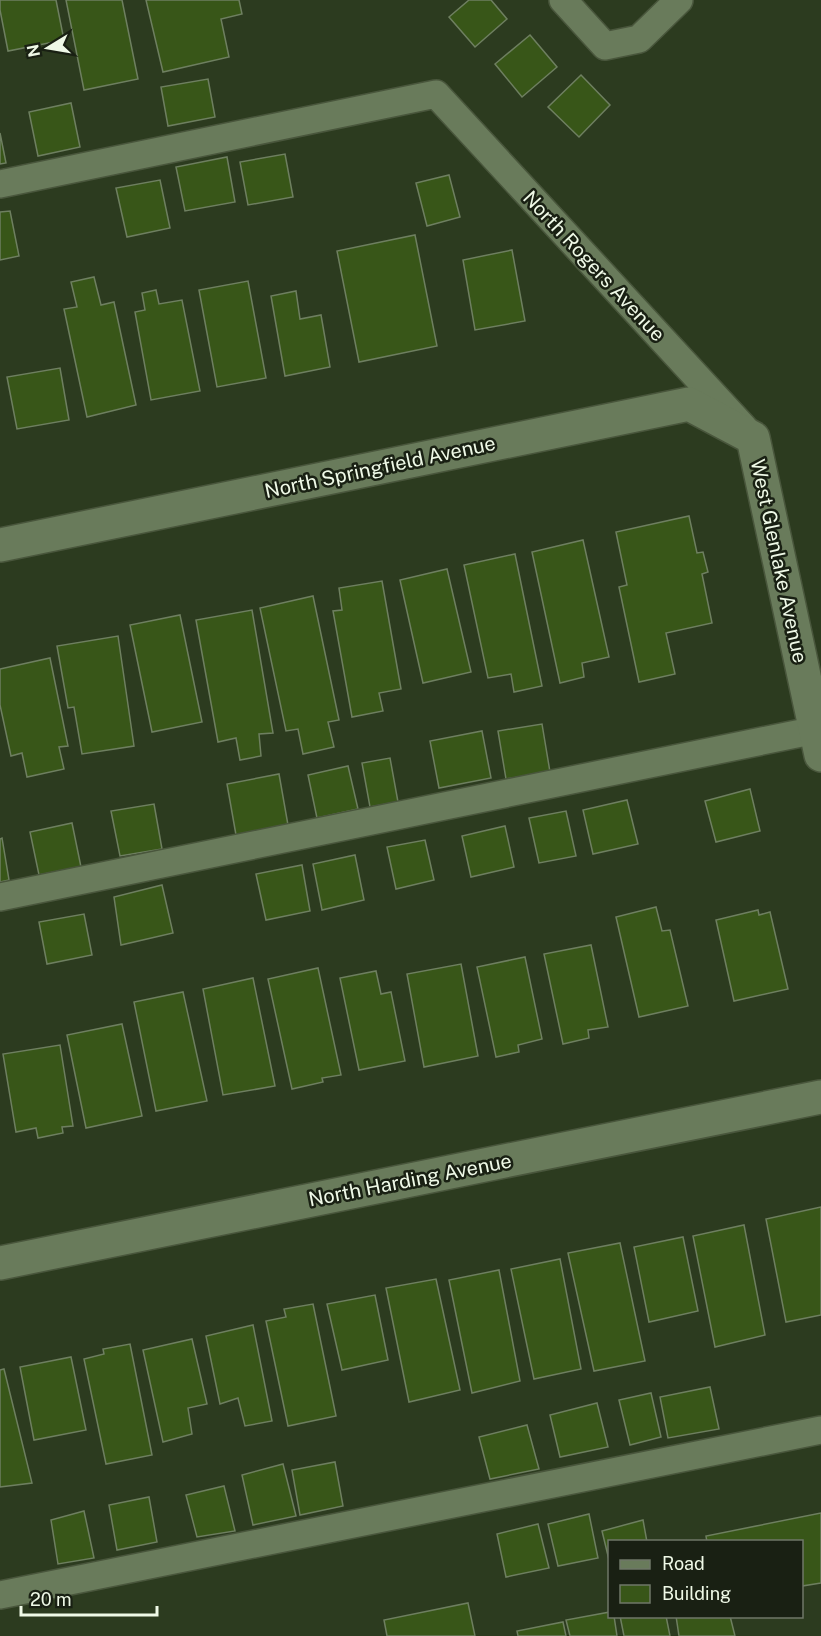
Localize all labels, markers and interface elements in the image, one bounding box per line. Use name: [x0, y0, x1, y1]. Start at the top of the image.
north arrow: [18, 18, 78, 78]
text: N: [23, 43, 44, 59]
street label: North Rogers Avenue: [518, 186, 670, 346]
street label: North Springfield Avenue: [262, 431, 498, 503]
street label: West Glenlake Avenue: [746, 457, 812, 665]
street label: North Harding Avenue: [306, 1149, 514, 1211]
legend: [608, 1540, 803, 1618]
text: Road: [662, 1553, 705, 1574]
scale bar: [21, 1579, 158, 1617]
text: Building: [662, 1583, 731, 1604]
text: 20 m: [30, 1589, 72, 1610]

